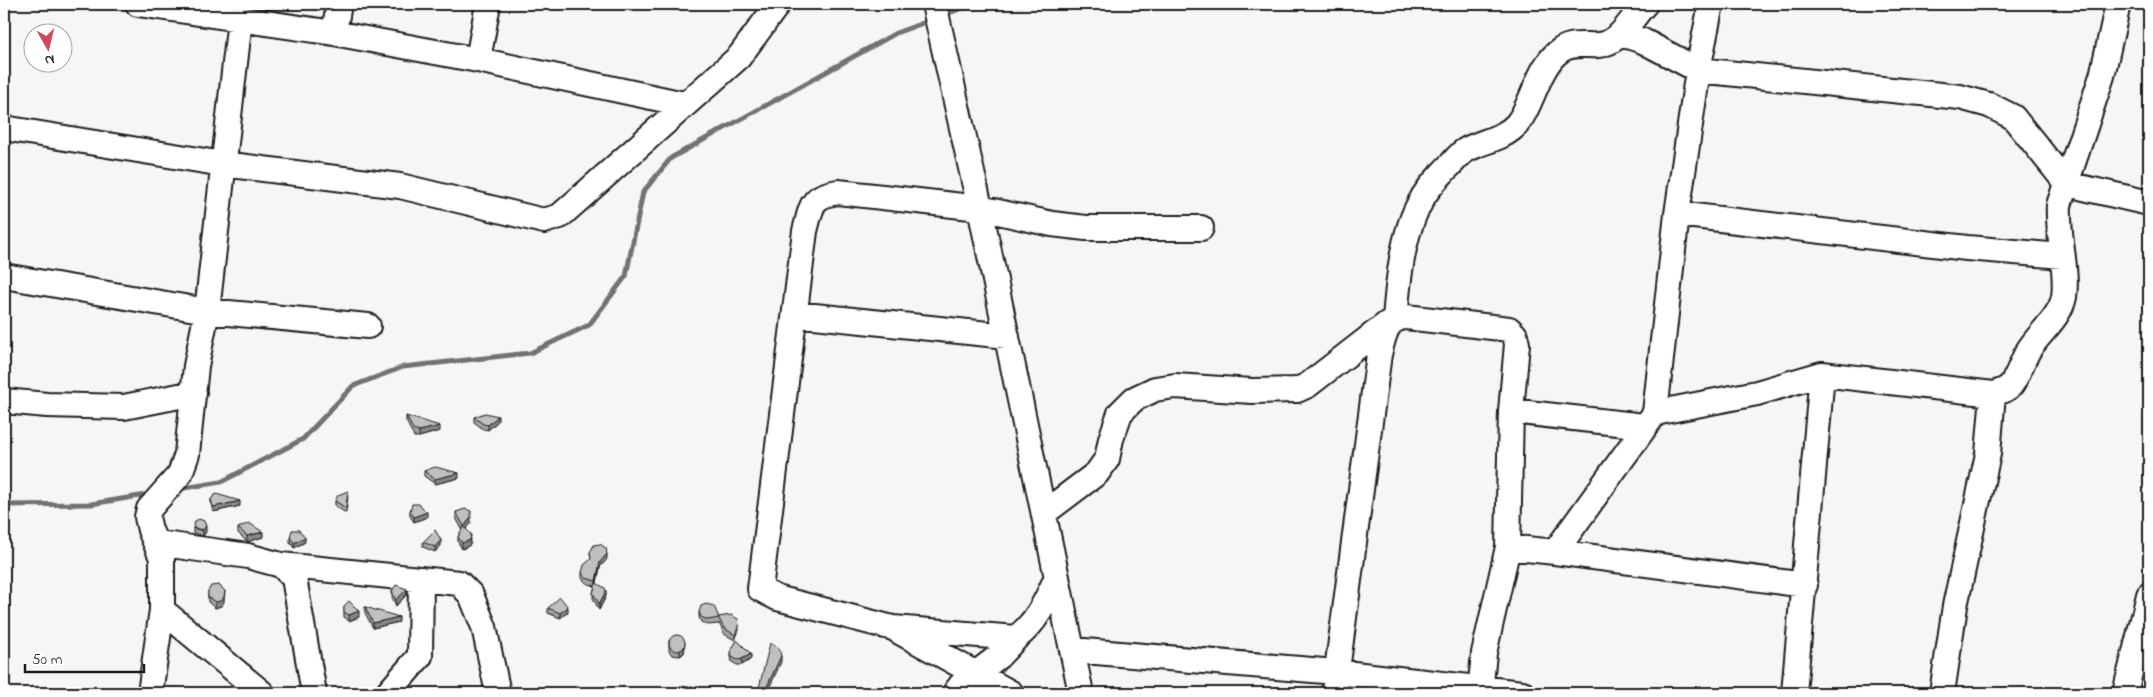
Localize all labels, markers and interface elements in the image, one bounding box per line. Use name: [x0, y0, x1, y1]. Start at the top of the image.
north arrow: [22, 22, 72, 72]
text: N: [43, 48, 56, 70]
scale bar: [25, 642, 144, 674]
text: 50 m: [32, 649, 63, 671]

